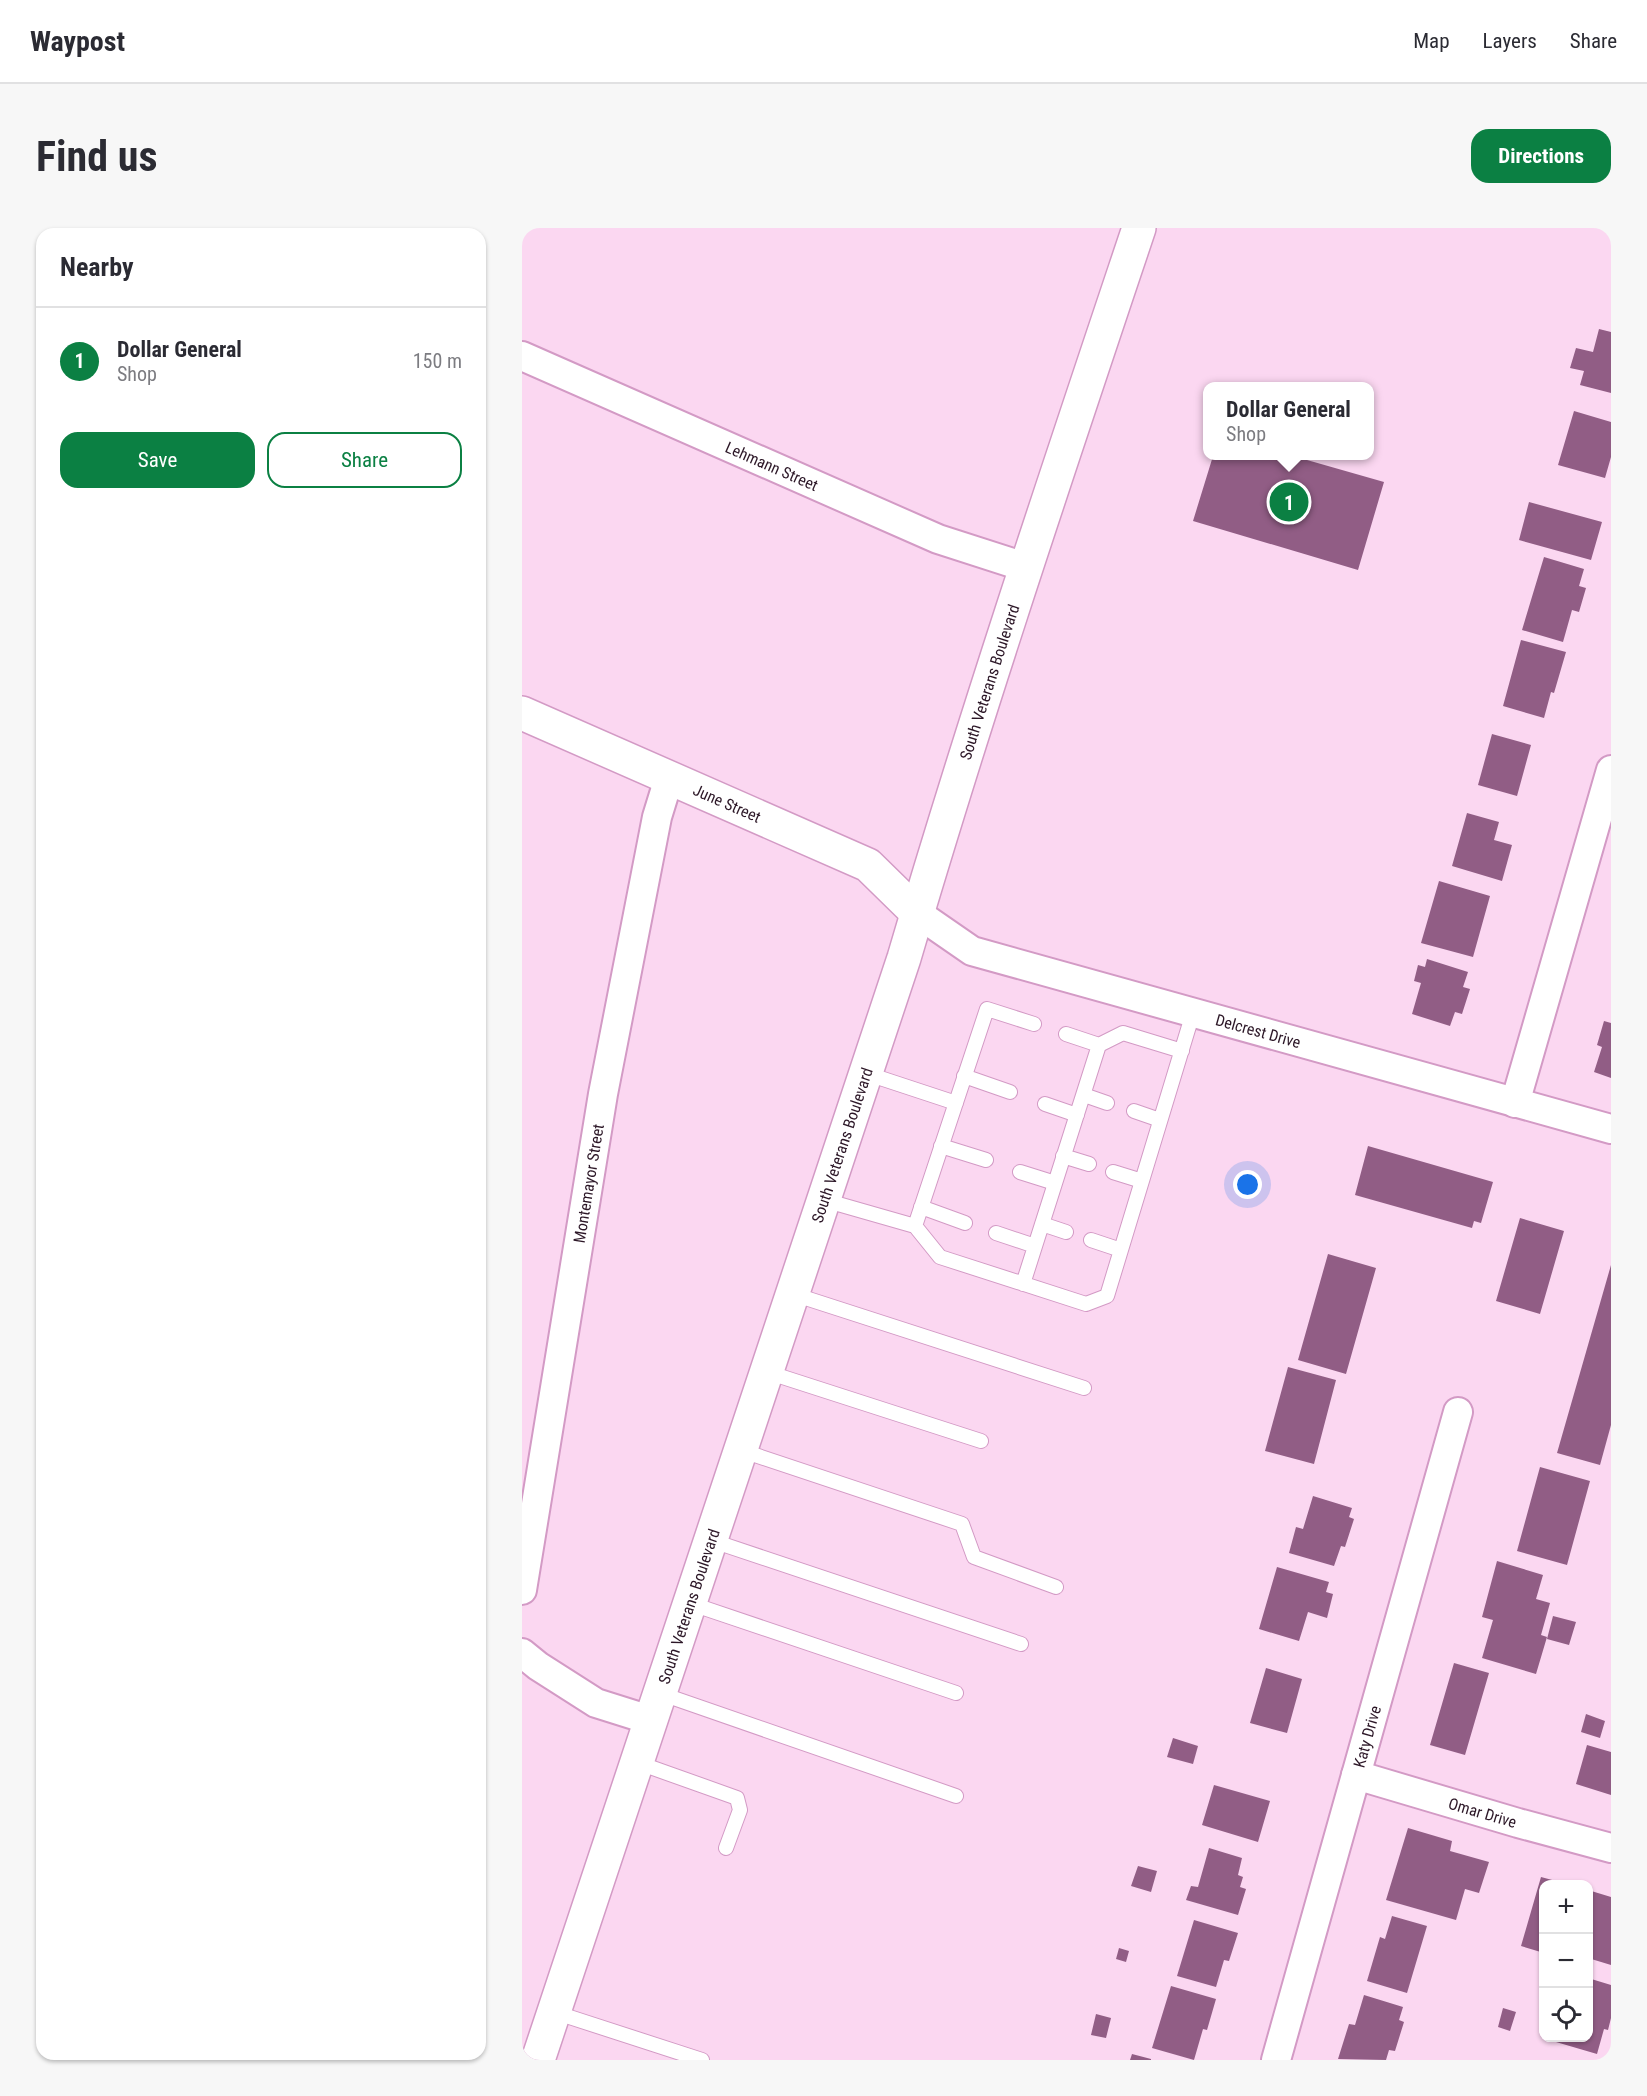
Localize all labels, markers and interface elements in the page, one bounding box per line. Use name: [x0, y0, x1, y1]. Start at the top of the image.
text: Waypost: [30, 25, 125, 58]
text: Map: [1413, 29, 1450, 53]
text: Layers: [1483, 29, 1537, 53]
text: Share: [1570, 29, 1617, 53]
button: Directions: [1471, 129, 1611, 183]
text: Find us: [36, 132, 157, 181]
text: Nearby: [60, 252, 134, 282]
text: Dollar General: [117, 337, 242, 362]
text: 1: [74, 349, 85, 373]
text: 150 m: [413, 349, 462, 373]
text: Shop: [117, 362, 157, 386]
popup: [1203, 382, 1374, 460]
text: Dollar General: [1226, 397, 1351, 422]
text: Shop: [1226, 422, 1266, 446]
button: Save: [60, 432, 255, 488]
button: Share: [267, 432, 462, 488]
street label: Lehmann Street: [722, 438, 821, 495]
pin: 1: [1270, 480, 1308, 524]
street label: South Veterans Boulevard: [956, 602, 1023, 762]
street label: June Street: [690, 780, 764, 827]
street label: Delcrest Drive: [1213, 1010, 1303, 1052]
street label: South Veterans Boulevard: [808, 1065, 877, 1225]
street label: Montemayor Street: [570, 1122, 608, 1244]
your location: [1233, 1170, 1262, 1199]
street label: South Veterans Boulevard: [655, 1527, 724, 1686]
street label: Katy Drive: [1350, 1704, 1385, 1770]
street label: Omar Drive: [1446, 1794, 1519, 1832]
map controls: [1539, 1880, 1593, 2042]
button: +: [1539, 1880, 1593, 1934]
button: −: [1539, 1934, 1593, 1988]
button: locate: [1539, 1988, 1593, 2042]

